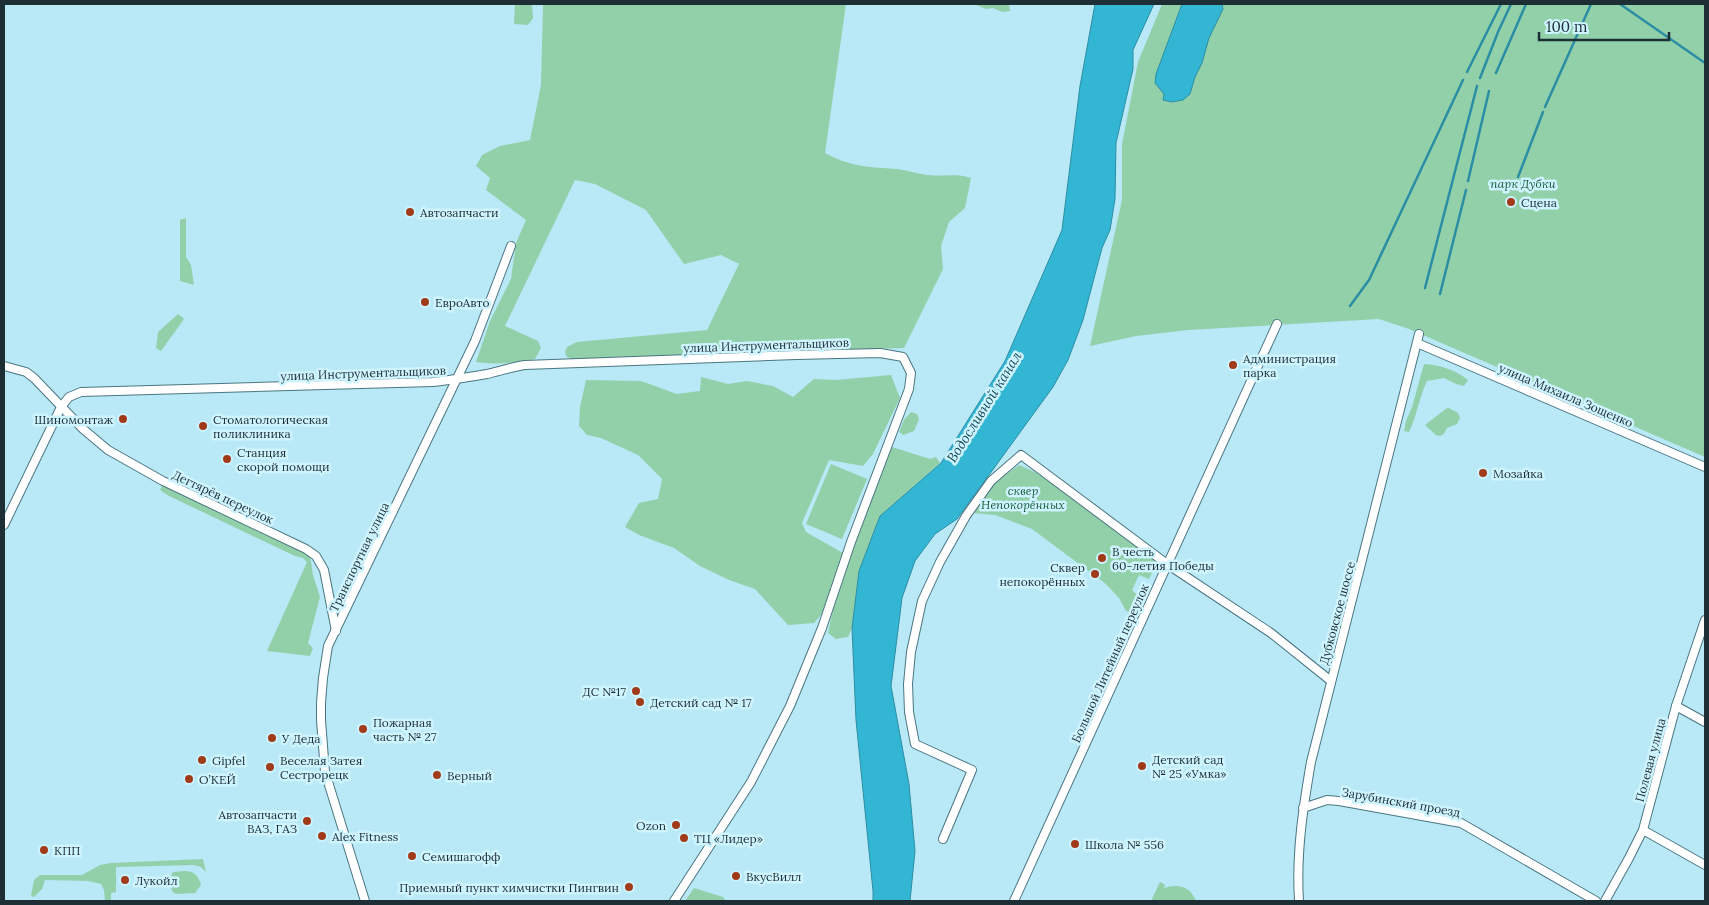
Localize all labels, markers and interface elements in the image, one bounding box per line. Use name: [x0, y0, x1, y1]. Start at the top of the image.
scale bar: [1539, 10, 1669, 42]
text: 100 m: [1546, 17, 1587, 36]
park label: парк Дубки: [1490, 176, 1557, 191]
place label: Сцена: [1521, 195, 1557, 210]
marker: Сцена: [1505, 196, 1517, 208]
place label: Автозапчасти: [419, 205, 499, 220]
marker: Автозапчасти: [404, 206, 416, 218]
place label: ЕвроАвто: [435, 295, 490, 310]
marker: ЕвроАвто: [419, 296, 431, 308]
street label: улица Инструментальщиков: [683, 335, 849, 355]
water label: Водосливной канал: [943, 348, 1025, 466]
place label: Администрация парка: [1242, 351, 1336, 380]
marker: Администрация парка: [1227, 359, 1239, 371]
street label: улица Михаила Зощенко: [1497, 360, 1635, 430]
street label: улица Инструментальщиков: [280, 363, 446, 383]
place label: Шиномонтаж: [34, 412, 114, 427]
place label: Стоматологическая поликлиника: [213, 412, 328, 441]
marker: Шиномонтаж: [117, 413, 129, 425]
marker: Стоматологическая поликлиника: [197, 420, 209, 432]
place label: Станция скорой помощи: [237, 445, 330, 474]
marker: Станция скорой помощи: [221, 453, 233, 465]
place label: Мозайка: [1493, 466, 1543, 481]
street label: Дегтярёв переулок: [170, 467, 277, 527]
marker: Мозайка: [1477, 467, 1489, 479]
park label: сквер Непокорённых: [981, 483, 1065, 512]
street label: Транспортная улица: [326, 500, 392, 614]
place label: В честь 60-летия Победы: [1112, 544, 1214, 573]
marker: В честь 60-летия Победы: [1096, 552, 1108, 564]
street label: Дубковское шоссе: [1316, 559, 1358, 666]
place label: Сквер непокорённых: [999, 560, 1086, 589]
marker: Сквер непокорённых: [1089, 568, 1101, 580]
street label: Большой Литейный переулок: [1068, 581, 1152, 745]
place label: ДС №17: [582, 684, 626, 699]
marker: ДС №17: [630, 685, 642, 697]
place label: Детский сад № 17: [650, 695, 752, 710]
marker: Детский сад № 17: [634, 696, 646, 708]
place label: Пожарная часть № 27: [373, 715, 437, 744]
street label: Полевая улица: [1632, 716, 1668, 804]
marker: Пожарная часть № 27: [357, 723, 369, 735]
place label: У Деда: [281, 731, 321, 746]
marker: У Деда: [266, 732, 278, 744]
place label: Детский сад № 25 «Умка»: [1152, 752, 1227, 781]
place label: Gipfel: [212, 753, 245, 768]
place label: Веселая Затея Сестрорецк: [280, 753, 362, 782]
marker: Gipfel: [196, 754, 208, 766]
marker: Детский сад № 25 «Умка»: [1136, 760, 1148, 772]
marker: Веселая Затея Сестрорецк: [264, 761, 276, 773]
place label: Верный: [447, 768, 492, 783]
marker: Верный: [431, 769, 443, 781]
place label: О’КЕЙ: [199, 772, 236, 787]
marker: О’КЕЙ: [183, 773, 195, 785]
street label: Зарубинский проезд: [1341, 784, 1461, 820]
place label: Автозапчасти ВАЗ, ГАЗ: [217, 807, 297, 836]
marker: Автозапчасти ВАЗ, ГАЗ: [301, 815, 313, 827]
place label: Ozon: [636, 818, 666, 833]
marker: Ozon: [670, 819, 682, 831]
place label: Alex Fitness: [331, 829, 399, 844]
marker: Alex Fitness: [316, 830, 328, 842]
place label: ТЦ «Лидер»: [694, 831, 763, 846]
marker: ТЦ «Лидер»: [678, 832, 690, 844]
place label: Школа № 556: [1085, 837, 1164, 852]
marker: Школа № 556: [1069, 838, 1081, 850]
place label: КПП: [54, 843, 80, 858]
marker: КПП: [38, 844, 50, 856]
place label: Семишагофф: [422, 849, 500, 864]
marker: Семишагофф: [406, 850, 418, 862]
place label: ВкусВилл: [746, 869, 801, 884]
marker: ВкусВилл: [730, 870, 742, 882]
place label: Лукойл: [135, 873, 178, 888]
marker: Лукойл: [119, 874, 131, 886]
place label: Приемный пункт химчистки Пингвин: [399, 880, 619, 895]
marker: Приемный пункт химчистки Пингвин: [623, 881, 635, 893]

